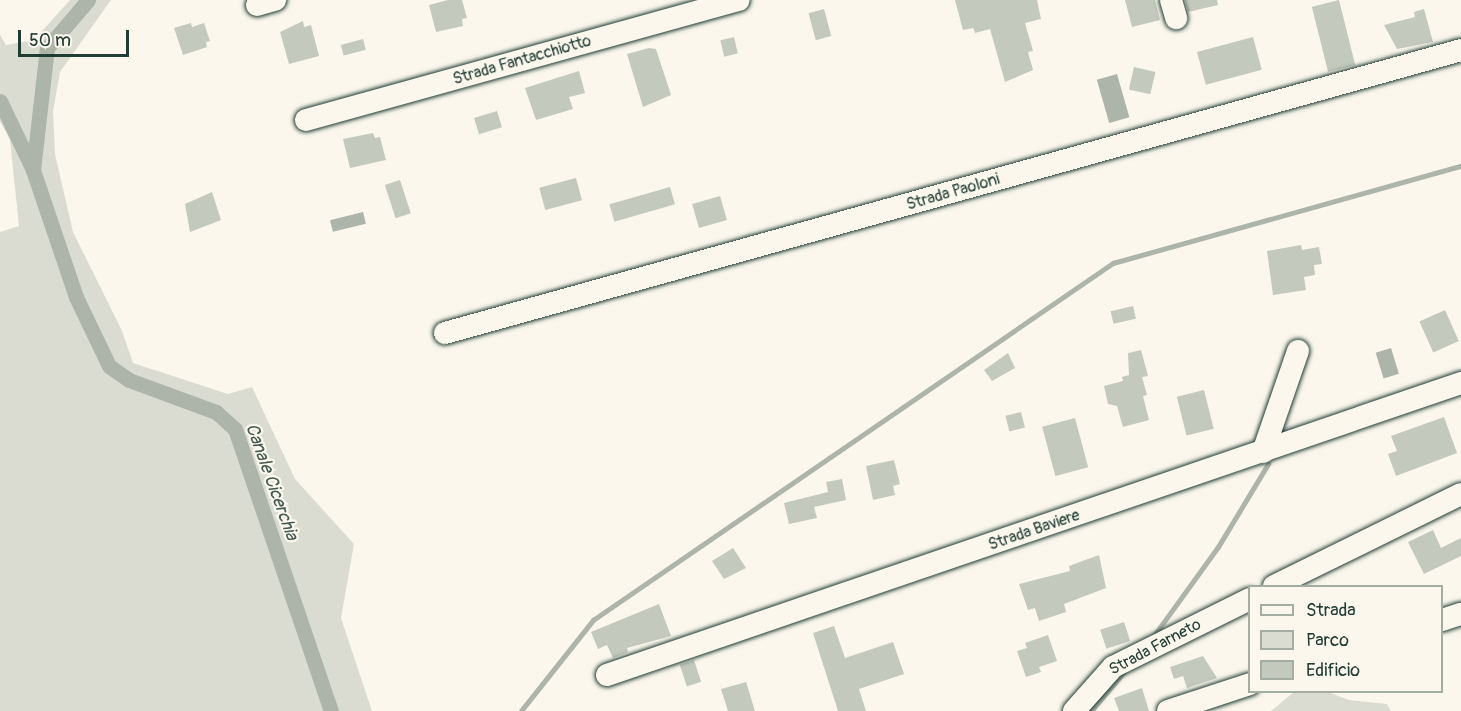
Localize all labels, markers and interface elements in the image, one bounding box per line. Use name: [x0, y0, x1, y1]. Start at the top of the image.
scale bar: [21, 18, 132, 56]
text: 50 m: [29, 29, 71, 52]
street label: Strada Fantacchiotto: [451, 31, 593, 89]
street label: Strada Paoloni: [904, 170, 1002, 214]
water label: Canale Cicerchia: [240, 421, 302, 543]
street label: Strada Baviere: [986, 505, 1082, 555]
legend: [1248, 585, 1443, 693]
text: Strada: [1306, 599, 1356, 622]
street label: Strada Farneto: [1106, 615, 1204, 679]
text: Parco: [1306, 629, 1349, 652]
text: Edificio: [1306, 659, 1360, 682]

